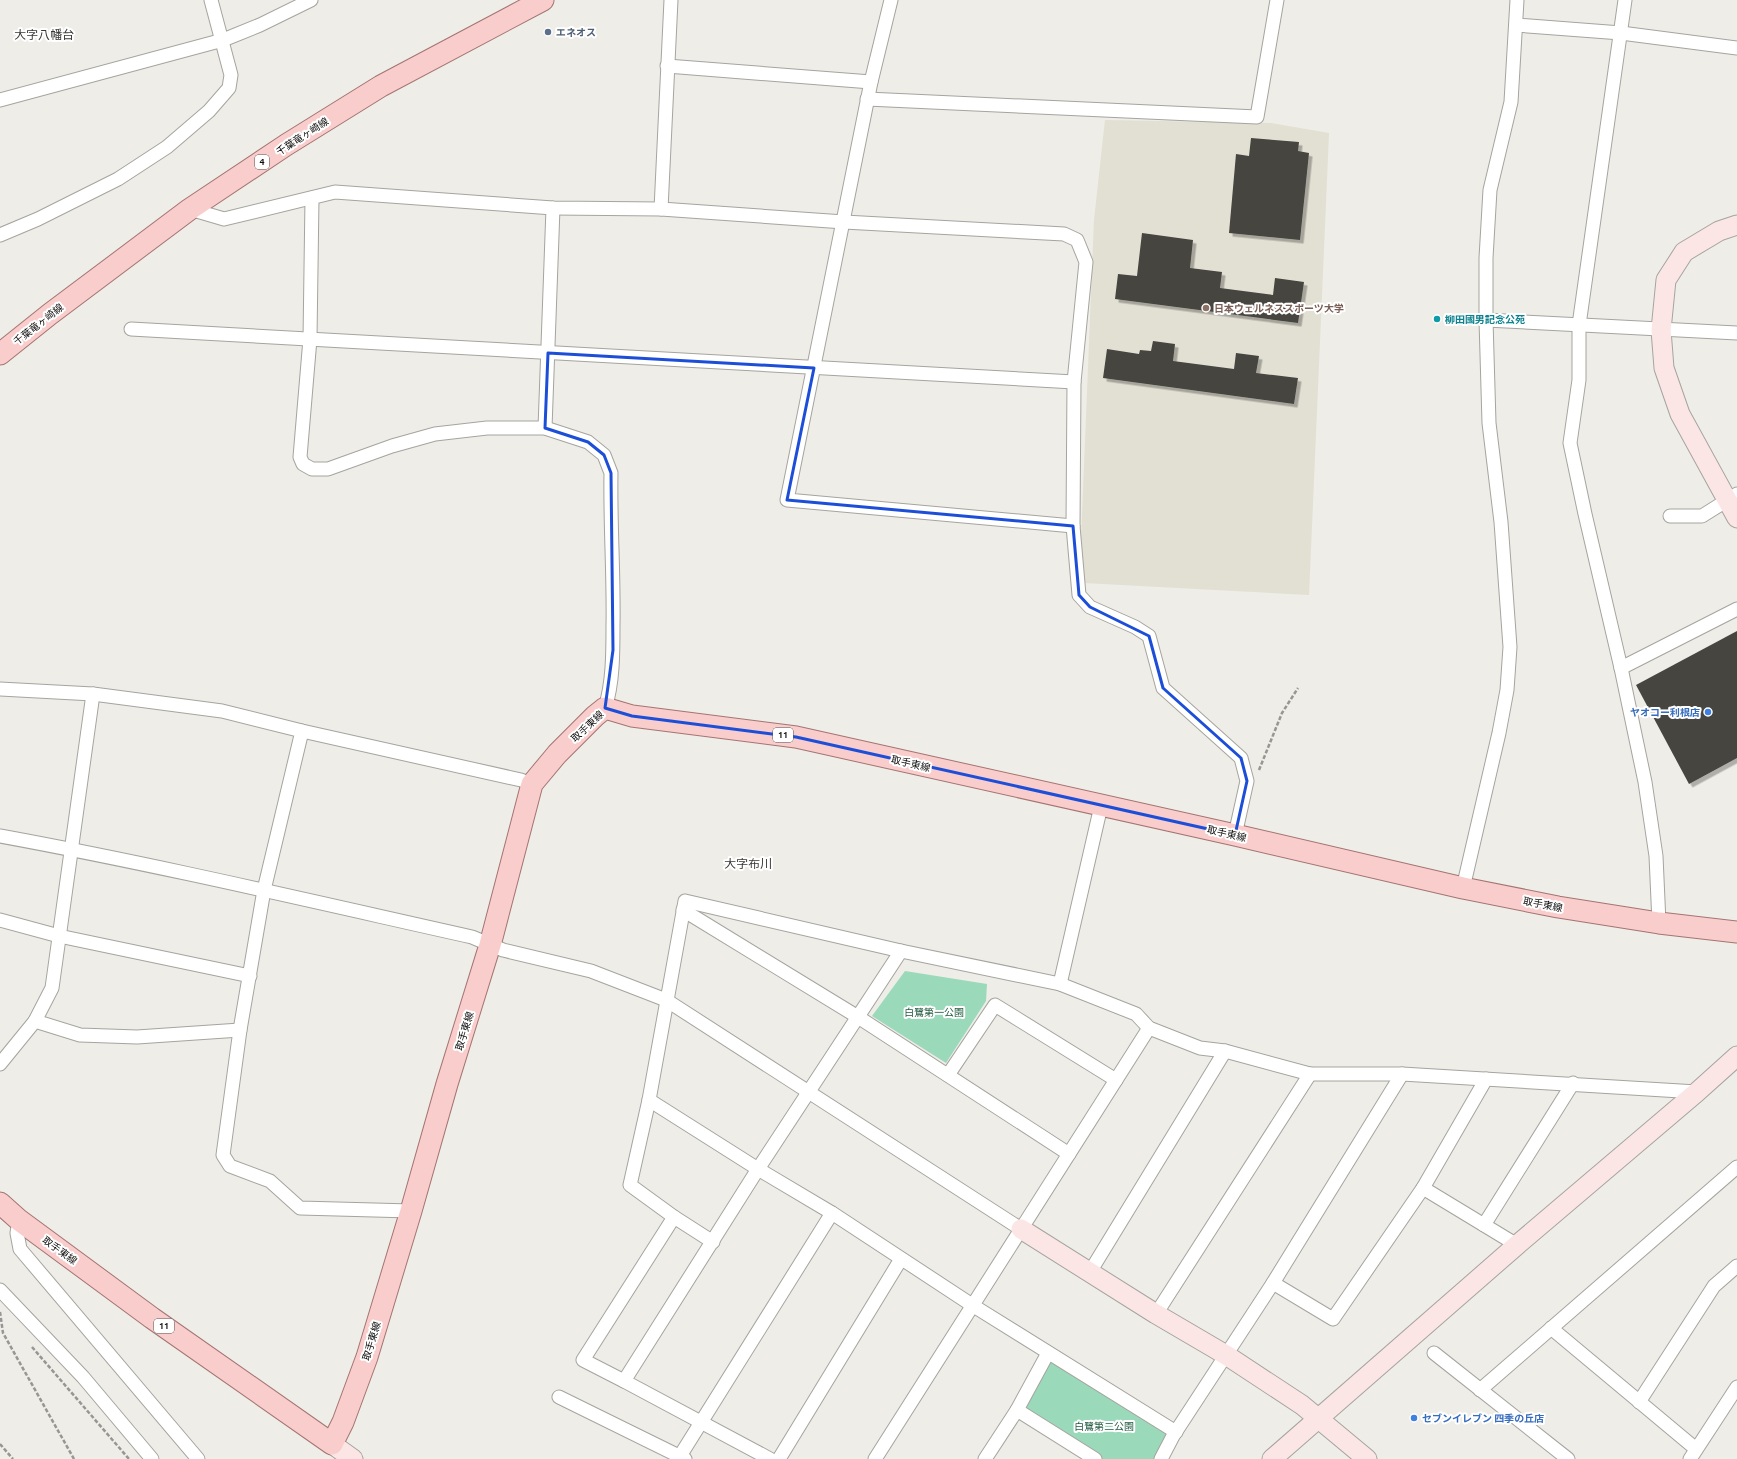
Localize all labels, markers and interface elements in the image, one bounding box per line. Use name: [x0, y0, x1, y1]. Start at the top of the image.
marker: エネオス: [543, 27, 553, 37]
place label: エネオス: [556, 27, 596, 38]
district label: 大字八幡台: [14, 28, 74, 41]
street label: 千葉竜ヶ崎線: [274, 115, 330, 157]
road number: 4: [255, 155, 269, 169]
street label: 千葉竜ヶ崎線: [11, 302, 65, 347]
marker: 日本ウェルネススポーツ大学: [1201, 303, 1211, 313]
place label: 日本ウェルネススポーツ大学: [1214, 303, 1344, 314]
marker: 柳田國男記念公苑: [1432, 314, 1442, 324]
place label: 柳田國男記念公苑: [1444, 314, 1525, 325]
place label: ヤオコー利根店: [1630, 707, 1700, 718]
marker: ヤオコー利根店: [1703, 707, 1713, 717]
street label: 取手東線: [569, 709, 606, 744]
road number: 11: [773, 728, 793, 742]
street label: 取手東線: [890, 754, 932, 773]
street label: 取手東線: [1206, 824, 1248, 843]
district label: 大字布川: [724, 857, 772, 870]
street label: 取手東線: [1522, 895, 1564, 914]
park label: 白鷺第一公園: [904, 1007, 964, 1018]
street label: 取手東線: [453, 1010, 476, 1052]
street label: 取手東線: [40, 1234, 79, 1267]
road number: 11: [154, 1319, 174, 1333]
street label: 取手東線: [360, 1320, 383, 1362]
marker: セブンイレブン 四季の丘店: [1409, 1413, 1419, 1423]
place label: セブンイレブン 四季の丘店: [1422, 1413, 1544, 1424]
park label: 白鷺第二公園: [1074, 1421, 1134, 1432]

